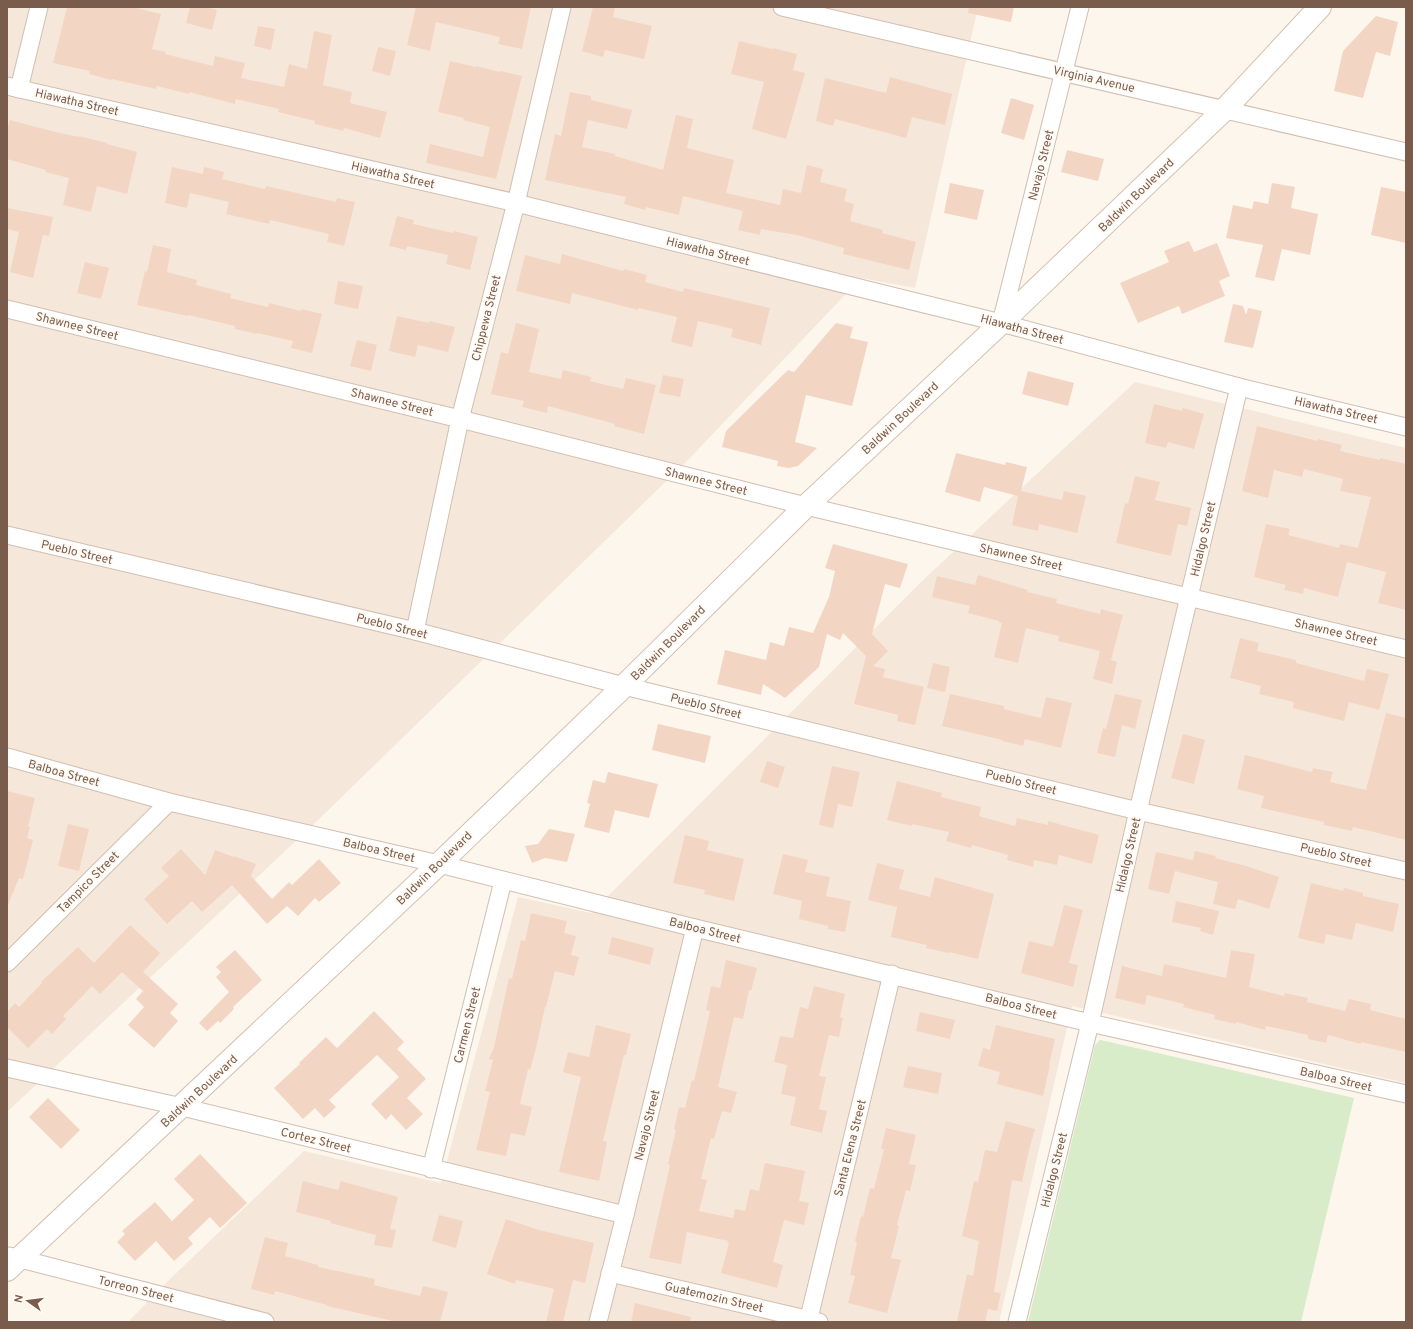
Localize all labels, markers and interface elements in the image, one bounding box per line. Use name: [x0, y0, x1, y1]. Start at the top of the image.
street label: Virginia Avenue: [1051, 63, 1136, 97]
street label: Hiawatha Street: [33, 86, 120, 120]
street label: Navajo Street: [1025, 128, 1059, 202]
street label: Baldwin Boulevard: [1095, 155, 1178, 236]
street label: Hiawatha Street: [349, 159, 436, 193]
street label: Hiawatha Street: [664, 234, 751, 270]
street label: Chippewa Street: [469, 273, 505, 363]
street label: Shawnee Street: [34, 309, 120, 345]
street label: Hiawatha Street: [978, 311, 1065, 349]
street label: Baldwin Boulevard: [859, 379, 943, 459]
street label: Shawnee Street: [349, 385, 435, 421]
street label: Hiawatha Street: [1292, 394, 1379, 428]
street label: Shawnee Street: [663, 464, 749, 500]
street label: Hidalgo Street: [1188, 500, 1220, 578]
street label: Pueblo Street: [39, 537, 114, 569]
street label: Shawnee Street: [978, 541, 1064, 575]
street label: Baldwin Boulevard: [628, 603, 710, 685]
street label: Pueblo Street: [354, 610, 429, 644]
street label: Shawnee Street: [1293, 616, 1379, 650]
street label: Pueblo Street: [668, 690, 743, 724]
street label: Balboa Street: [26, 757, 101, 791]
street label: Pueblo Street: [983, 766, 1058, 800]
street label: Hidalgo Street: [1113, 816, 1145, 894]
street label: Baldwin Boulevard: [393, 828, 476, 909]
street label: Balboa Street: [341, 835, 416, 867]
street label: Pueblo Street: [1298, 840, 1373, 872]
street label: Tampico Street: [54, 848, 123, 917]
street label: Balboa Street: [667, 914, 742, 948]
street label: Carmen Street: [451, 985, 485, 1065]
street label: Balboa Street: [983, 990, 1058, 1024]
street label: Baldwin Boulevard: [158, 1052, 242, 1132]
street label: Balboa Street: [1298, 1064, 1373, 1096]
street label: Navajo Street: [631, 1088, 665, 1162]
street label: Santa Elena Street: [831, 1098, 871, 1199]
street label: Cortez Street: [279, 1125, 353, 1157]
street label: Hidalgo Street: [1038, 1131, 1072, 1209]
street label: Torreon Street: [96, 1273, 175, 1307]
street label: Guatemozin Street: [663, 1279, 765, 1317]
north arrow: [8, 1281, 48, 1321]
text: N: [12, 1293, 27, 1304]

